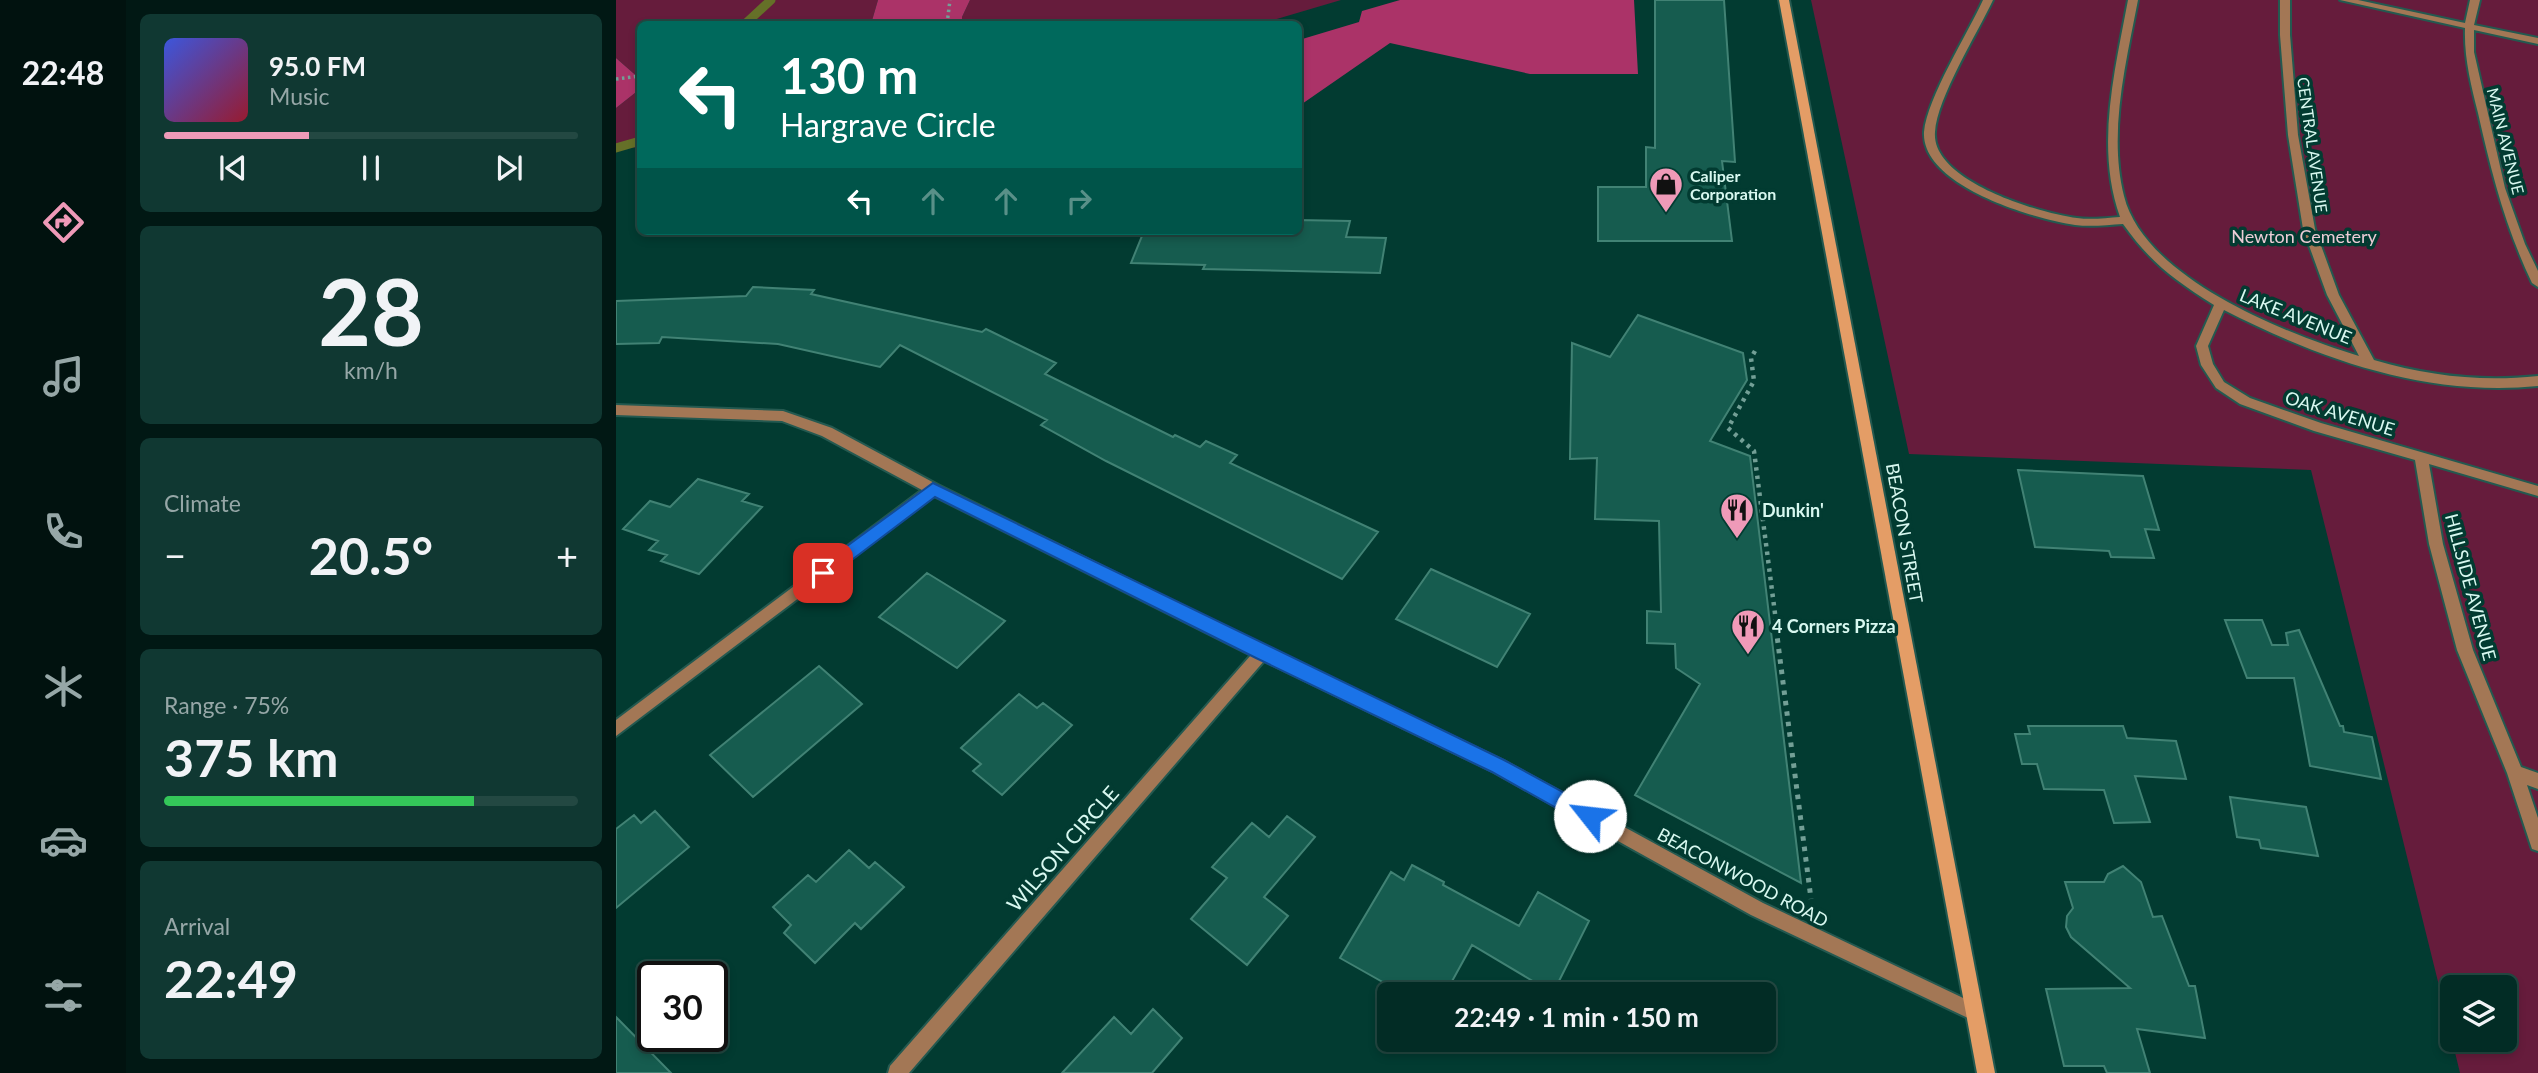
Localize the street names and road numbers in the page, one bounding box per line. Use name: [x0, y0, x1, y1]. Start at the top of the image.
street label: CENTRAL AVENUE: [2294, 76, 2332, 214]
street label: MAIN AVENUE: [2484, 86, 2528, 196]
street label: LAKE AVENUE: [2237, 284, 2355, 348]
street label: OAK AVENUE: [2283, 386, 2397, 440]
street label: BEACON STREET: [1882, 461, 1928, 605]
street label: HILLSIDE AVENUE: [2441, 511, 2501, 663]
street label: WILSON CIRCLE: [1001, 780, 1123, 916]
street label: BEACONWOOD ROAD: [1654, 823, 1832, 931]

